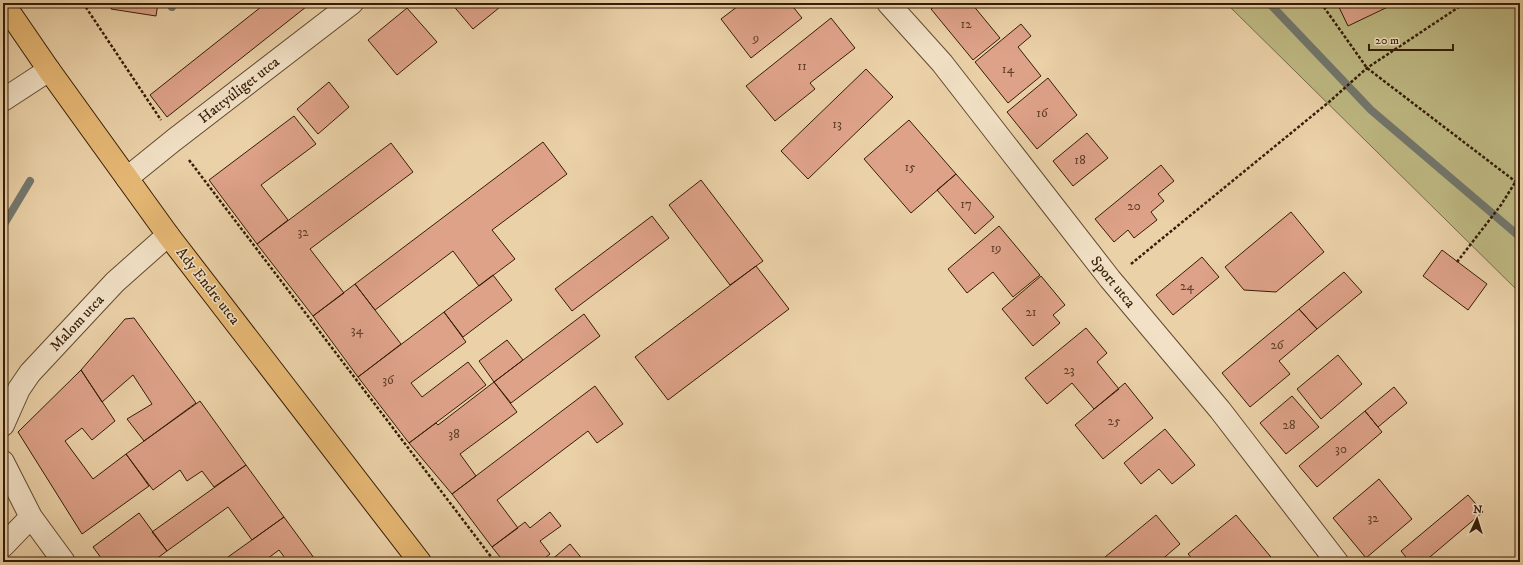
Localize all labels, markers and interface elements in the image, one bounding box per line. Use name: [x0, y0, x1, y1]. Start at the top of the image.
house number: 12: [960, 16, 972, 32]
scale bar: [1369, 26, 1453, 52]
house number: 9: [752, 30, 759, 46]
text: 20 m: [1375, 33, 1399, 48]
street label: Hattyúliget utca: [195, 52, 284, 128]
house number: 11: [797, 58, 807, 74]
house number: 14: [1002, 61, 1015, 77]
house number: 16: [1036, 105, 1049, 121]
house number: 13: [832, 116, 842, 132]
house number: 18: [1074, 152, 1086, 168]
house number: 15: [904, 159, 916, 175]
house number: 17: [960, 196, 972, 212]
house number: 20: [1127, 198, 1141, 214]
house number: 32: [297, 224, 309, 240]
house number: 19: [990, 240, 1002, 256]
street label: Ady Endre utca: [172, 243, 245, 329]
street label: Sport utca: [1086, 252, 1140, 312]
house number: 24: [1180, 278, 1194, 294]
street label: Malom utca: [46, 290, 109, 356]
house number: 21: [1025, 304, 1037, 320]
house number: 34: [351, 322, 364, 338]
house number: 26: [1270, 337, 1285, 353]
house number: 23: [1063, 362, 1075, 378]
house number: 36: [382, 372, 395, 388]
house number: 25: [1108, 413, 1121, 429]
house number: 28: [1283, 417, 1295, 433]
house number: 38: [448, 426, 460, 442]
house number: 30: [1335, 441, 1347, 457]
north arrow: [1457, 499, 1497, 539]
text: N: [1473, 503, 1483, 517]
house number: 32: [1367, 510, 1379, 526]

